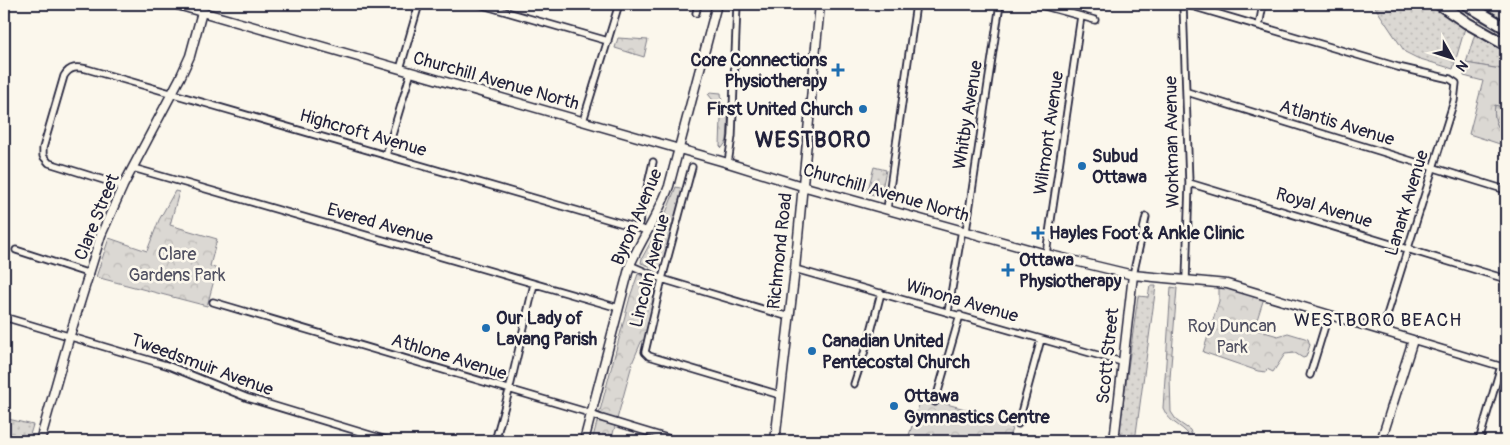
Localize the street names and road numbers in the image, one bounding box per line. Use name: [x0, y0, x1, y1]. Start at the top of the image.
street label: Churchill Avenue North: [410, 46, 582, 116]
street label: Whitby Avenue: [948, 59, 988, 171]
street label: Wilmont Avenue: [1029, 69, 1069, 196]
street label: Workman Avenue: [1159, 76, 1185, 208]
street label: Atlantis Avenue: [1277, 95, 1397, 151]
street label: Highcroft Avenue: [297, 104, 429, 162]
street label: Lanark Avenue: [1380, 147, 1434, 259]
street label: Churchill Avenue North: [800, 158, 972, 228]
street label: Byron Avenue: [606, 165, 668, 269]
street label: Clare Street: [69, 170, 125, 264]
street label: Royal Avenue: [1273, 182, 1375, 234]
street label: Richmond Road: [762, 192, 798, 310]
street label: Evered Avenue: [324, 198, 436, 250]
street label: Lincoln Avenue: [625, 212, 675, 330]
street label: Winona Avenue: [903, 274, 1021, 328]
street label: Scott Street: [1092, 306, 1125, 405]
street label: Tweedsmuir Avenue: [128, 329, 277, 402]
street label: Athlone Avenue: [389, 329, 510, 385]

